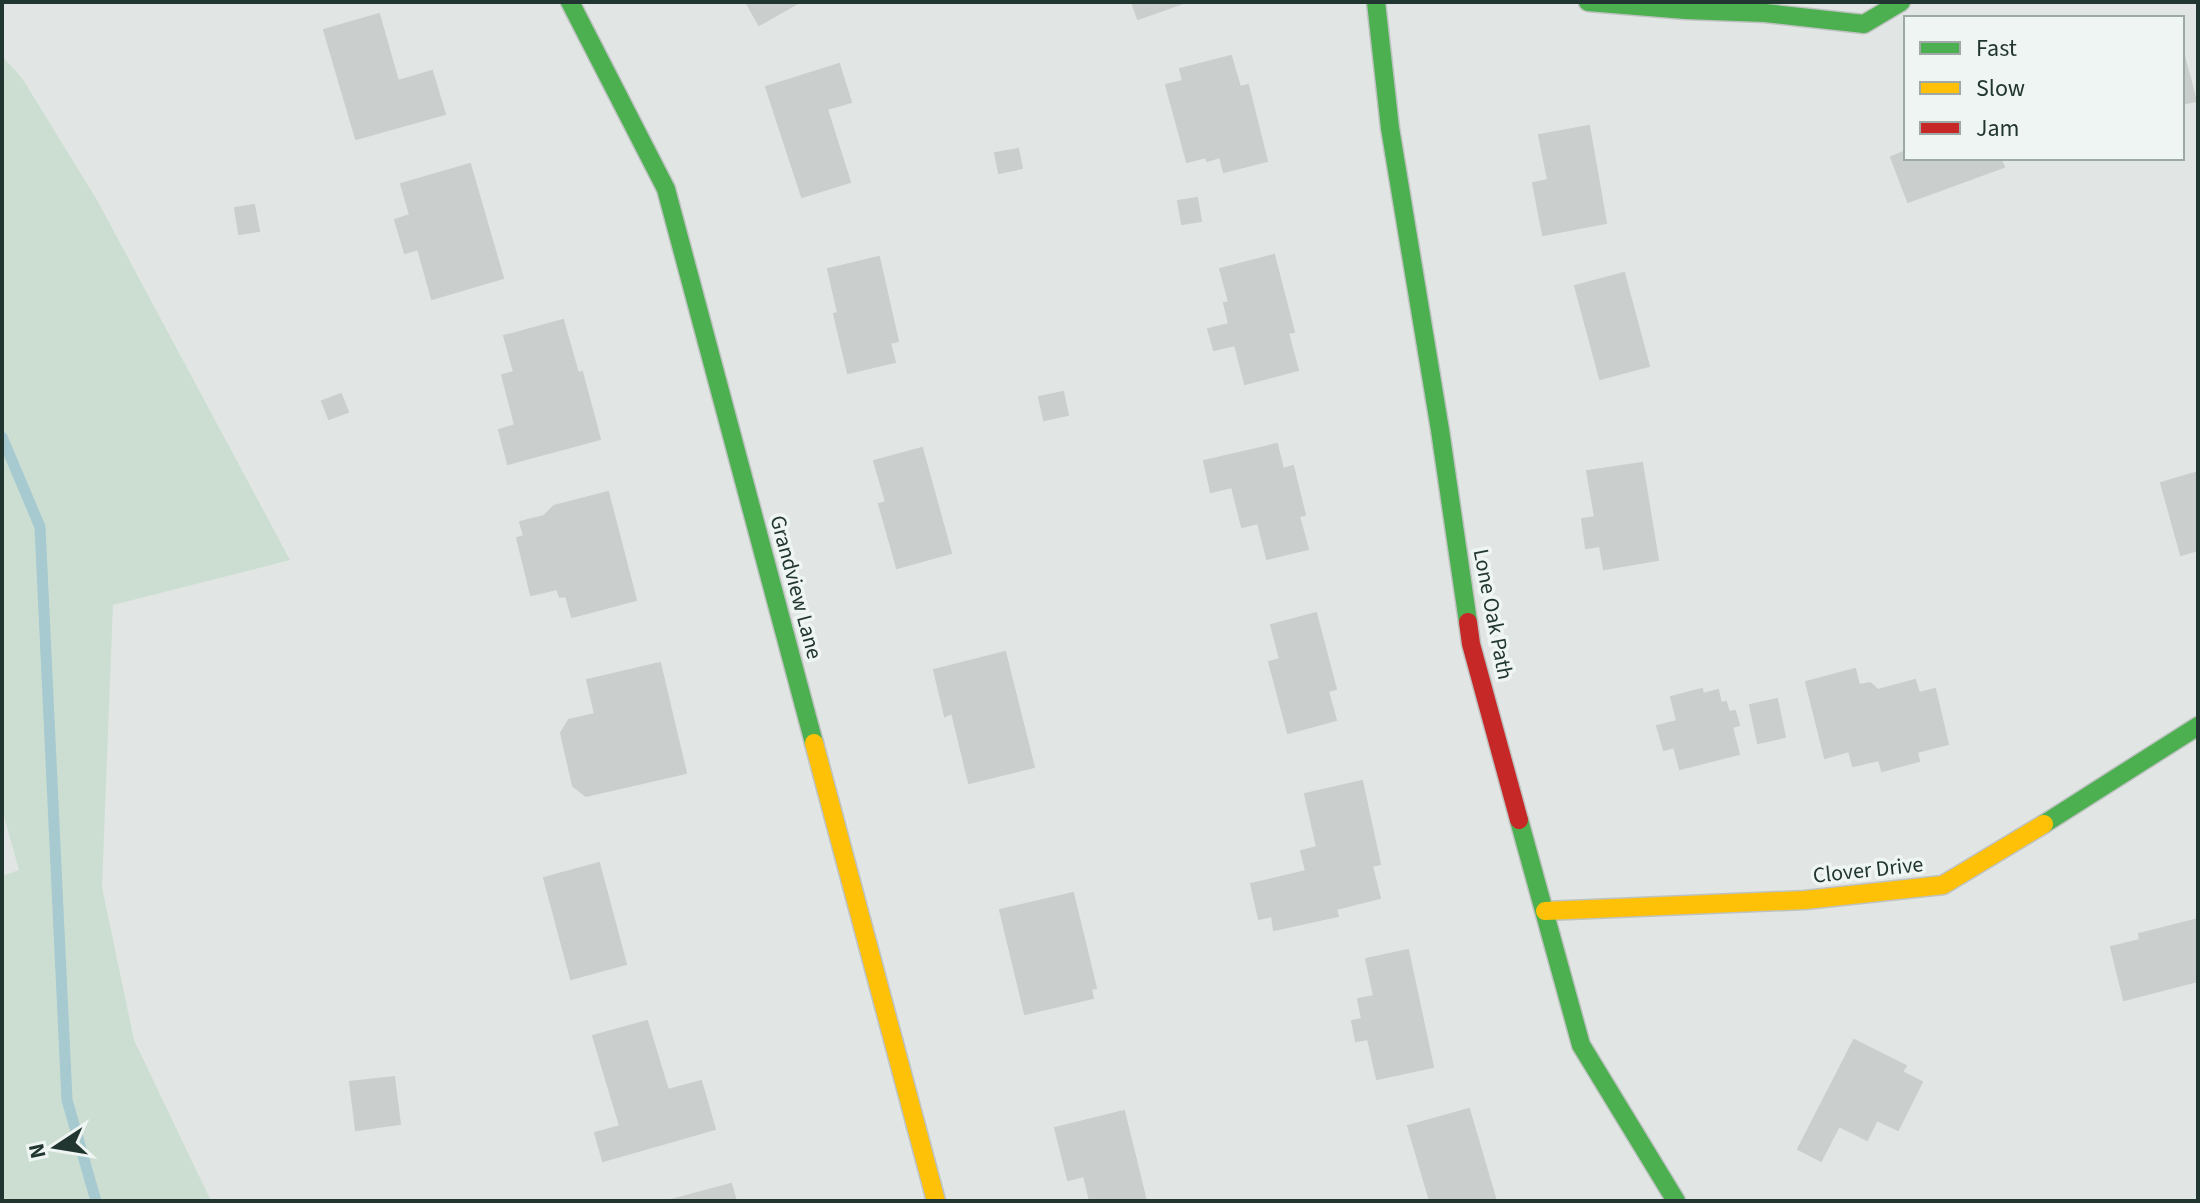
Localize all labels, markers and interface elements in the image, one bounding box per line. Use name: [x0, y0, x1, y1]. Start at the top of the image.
legend: [1904, 16, 2184, 160]
text: Fast: [1976, 31, 2017, 66]
text: Slow: [1976, 71, 2025, 106]
text: Jam: [1976, 111, 2020, 146]
street label: Grandview Lane: [761, 512, 831, 663]
street label: Lone Oak Path: [1465, 546, 1521, 682]
street label: Clover Drive: [1811, 848, 1925, 892]
north arrow: [16, 1107, 96, 1187]
text: N: [20, 1140, 55, 1161]

